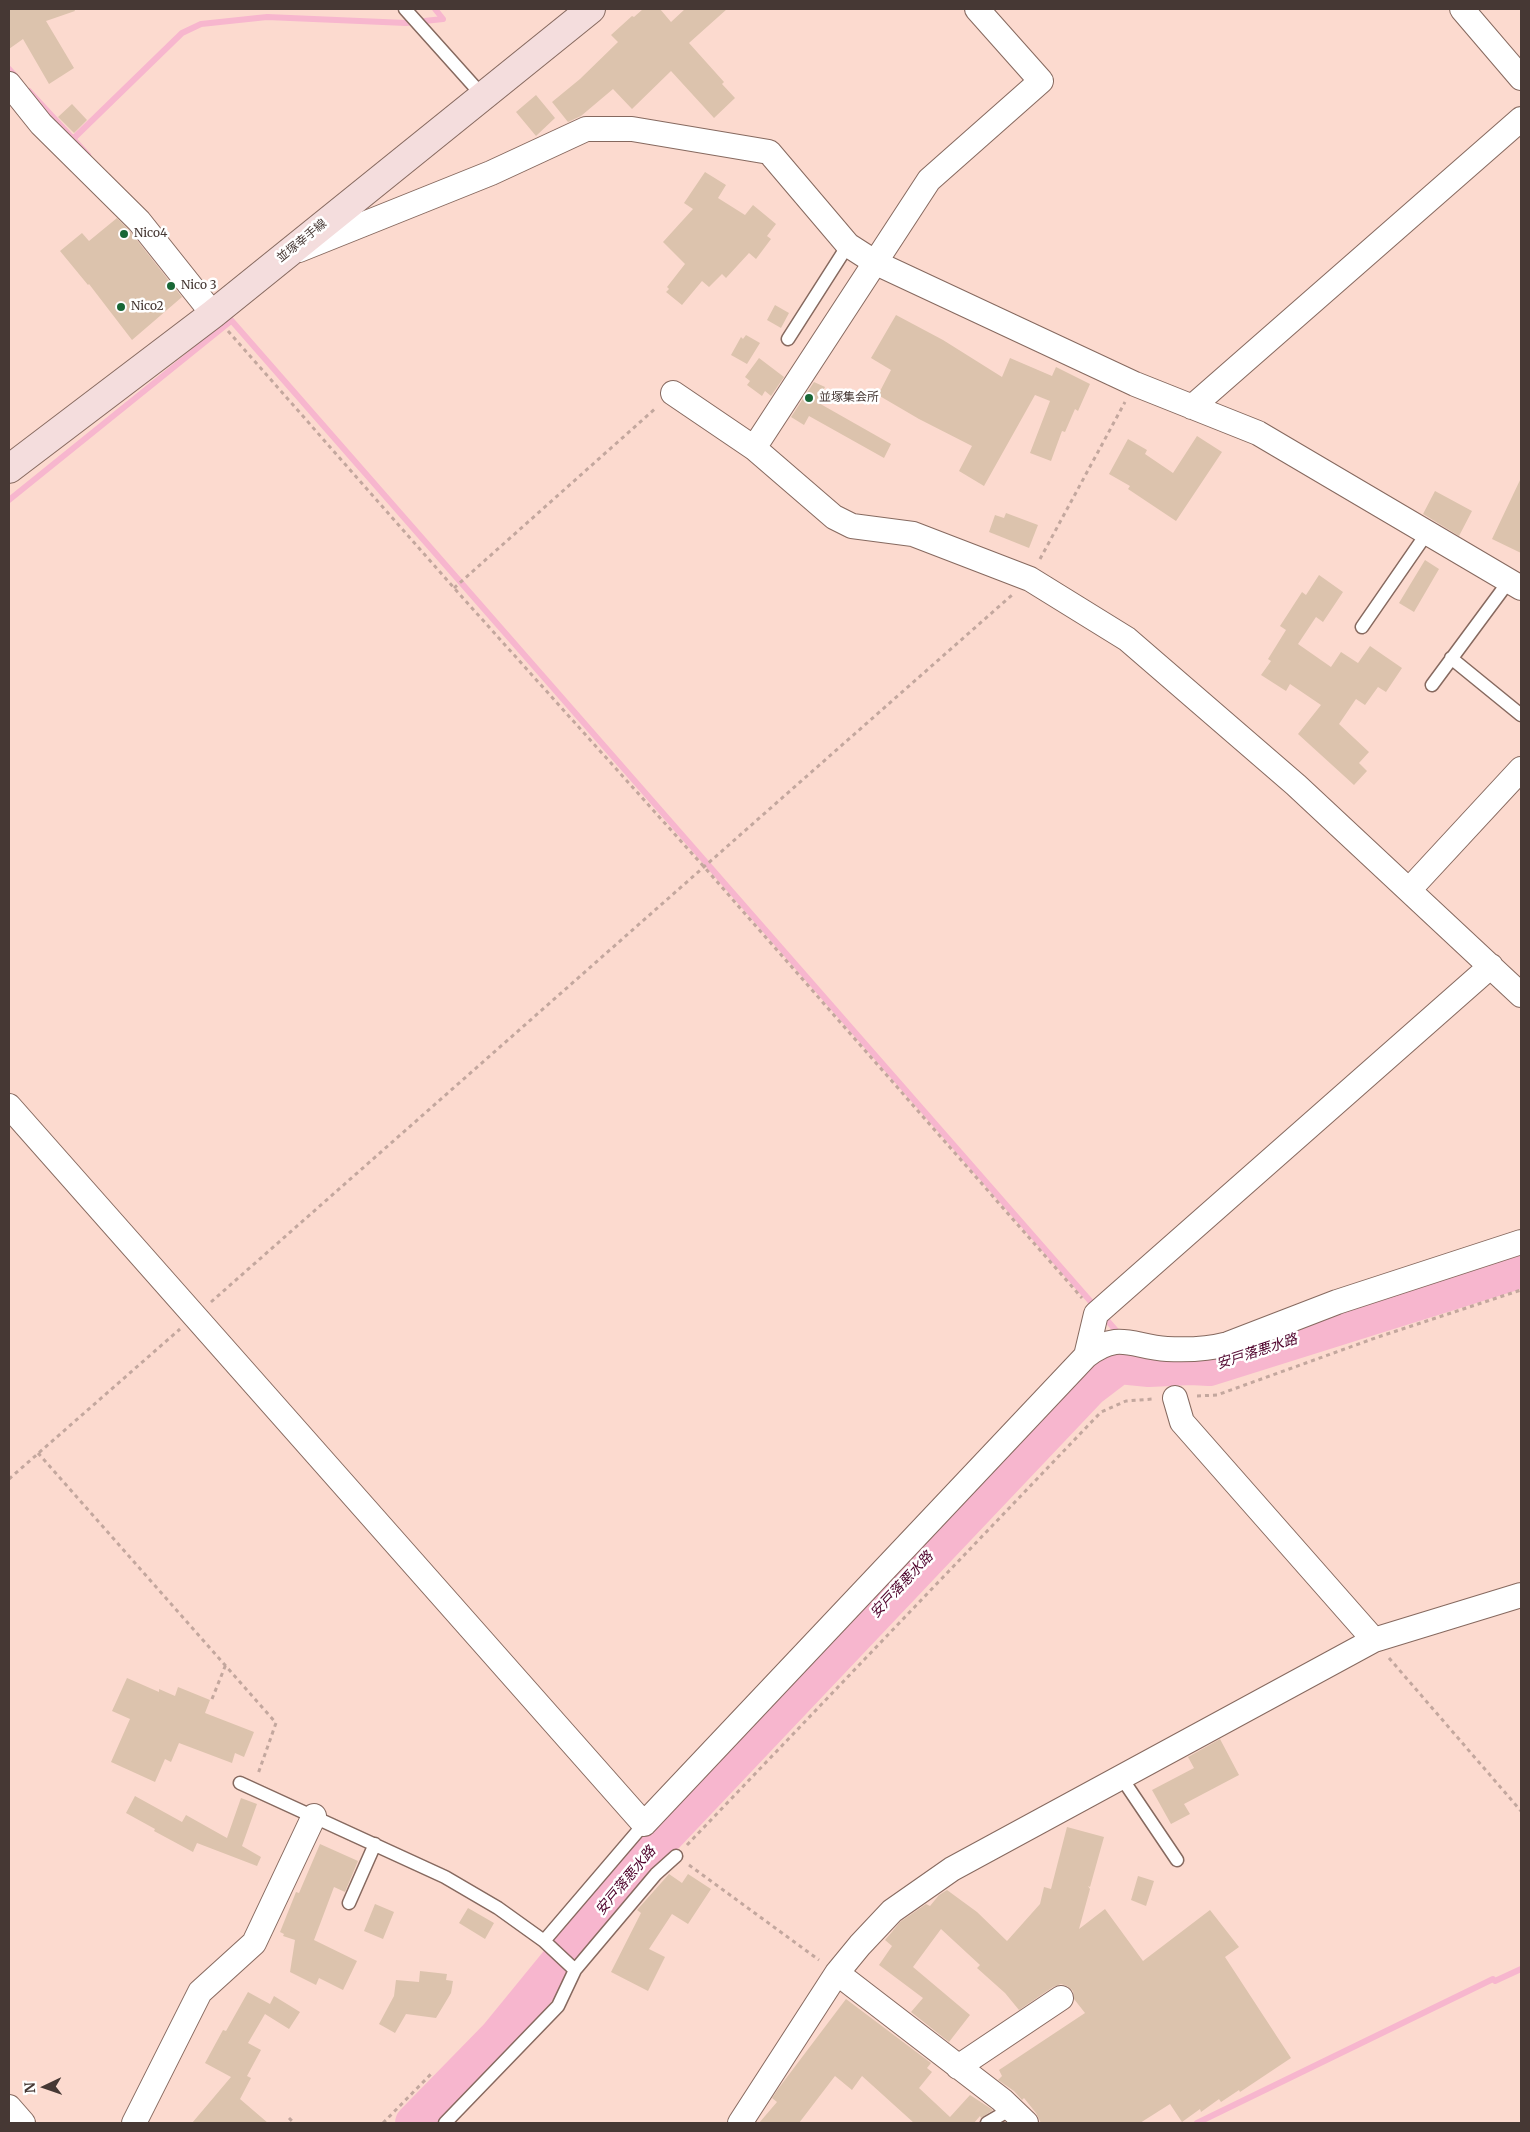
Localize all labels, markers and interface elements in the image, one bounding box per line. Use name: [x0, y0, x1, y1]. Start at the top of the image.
street label: 並塚幸手線: [274, 217, 330, 265]
place label: Nico4: [134, 227, 167, 241]
marker: Nico4: [118, 228, 130, 240]
place label: Nico 3: [181, 279, 217, 293]
marker: Nico 3: [165, 280, 177, 292]
place label: Nico2: [131, 300, 164, 314]
marker: Nico2: [115, 301, 127, 313]
place label: 並塚集会所: [819, 391, 879, 405]
marker: 並塚集会所: [803, 392, 815, 404]
water label: 安戸落悪水路: [1214, 1331, 1300, 1373]
water label: 安戸落悪水路: [867, 1549, 937, 1621]
water label: 安戸落悪水路: [593, 1843, 659, 1919]
north arrow: [20, 2062, 70, 2112]
text: N: [21, 2082, 39, 2094]

